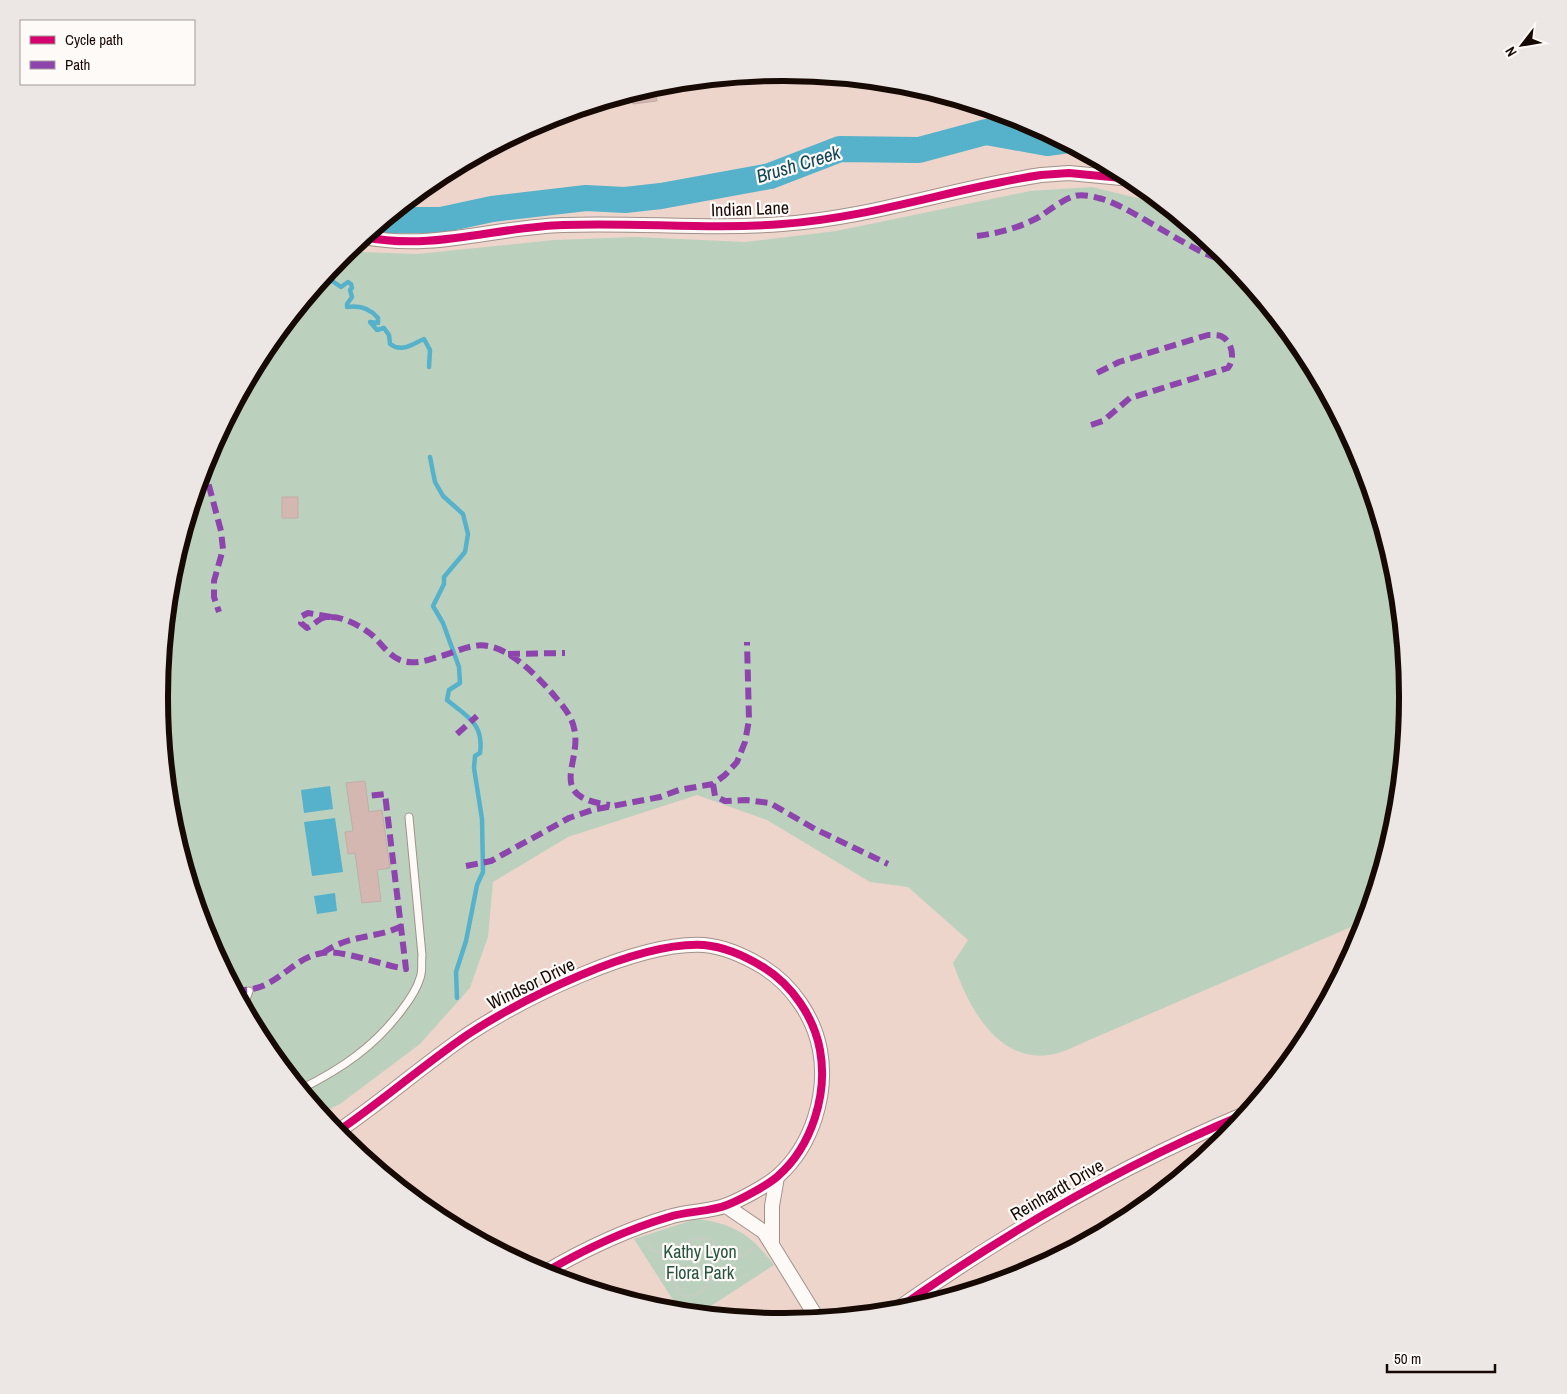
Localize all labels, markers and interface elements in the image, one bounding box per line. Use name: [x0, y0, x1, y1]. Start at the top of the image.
legend: [20, 20, 195, 85]
north arrow: [1497, 20, 1547, 70]
text: Cycle path: [65, 29, 123, 50]
text: N: [1501, 44, 1521, 60]
text: Path: [65, 54, 90, 75]
water label: Brush Creek: [753, 139, 844, 189]
street label: Indian Lane: [711, 195, 789, 222]
street label: Windsor Drive: [483, 952, 579, 1015]
street label: Reinhardt Drive: [1005, 1153, 1108, 1226]
park label: Kathy Lyon Flora Park: [663, 1239, 737, 1285]
scale bar: [1387, 1342, 1494, 1374]
text: 50 m: [1394, 1348, 1421, 1369]

